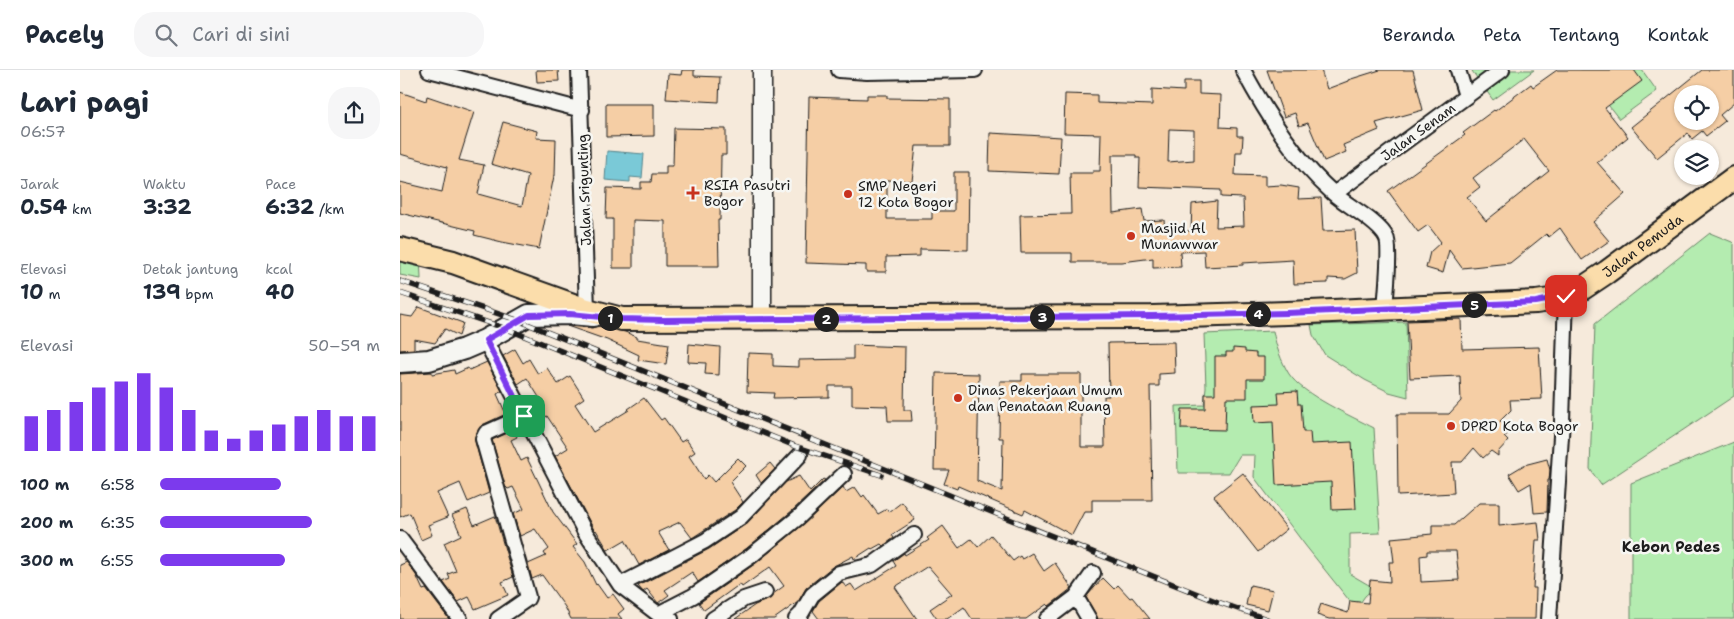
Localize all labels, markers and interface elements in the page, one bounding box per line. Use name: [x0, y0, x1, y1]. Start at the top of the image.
search box: [134, 12, 484, 57]
text: Pacely: [25, 19, 104, 51]
icon: search: [152, 21, 180, 49]
text: Cari di sini: [192, 22, 290, 47]
text: Beranda: [1383, 23, 1455, 47]
text: Peta: [1483, 23, 1521, 47]
text: Tentang: [1549, 23, 1620, 47]
text: Kontak: [1648, 23, 1709, 47]
text: Lari pagi: [20, 83, 149, 121]
map controls: [1674, 85, 1719, 185]
button: locate: [1674, 85, 1719, 130]
button: share: [328, 87, 380, 139]
street label: Jalan Senam: [1377, 99, 1459, 165]
text: 06:57: [20, 121, 66, 142]
street label: Jalan Srigunting: [573, 134, 595, 246]
button: layers: [1674, 140, 1719, 185]
text: Jarak: [20, 175, 59, 193]
text: Waktu: [143, 175, 186, 193]
text: Pace: [265, 175, 296, 193]
place label: RSIA Pasutri Bogor: [704, 176, 790, 210]
place label: SMP Negeri 12 Kota Bogor: [858, 177, 954, 211]
marker: RSIA Pasutri Bogor: [686, 186, 700, 200]
marker: SMP Negeri 12 Kota Bogor: [842, 188, 854, 200]
text: 0.54: [20, 193, 67, 221]
text: 3:32: [143, 193, 192, 221]
text: 6:32: [265, 193, 315, 221]
text: km: [67, 200, 92, 218]
text: /km: [315, 200, 344, 218]
street label: Jalan Pemuda: [1599, 210, 1687, 281]
place label: Masjid Al Munawwar: [1141, 219, 1219, 253]
marker: Masjid Al Munawwar: [1125, 230, 1137, 242]
text: Elevasi: [20, 260, 67, 278]
text: Detak jantung: [143, 260, 238, 278]
text: kcal: [265, 260, 293, 278]
pin: [1545, 275, 1587, 317]
text: 10: [20, 278, 44, 306]
text: 139: [143, 278, 181, 306]
text: 40: [265, 278, 295, 306]
icon: check: [1552, 282, 1580, 310]
text: m: [44, 285, 60, 303]
text: bpm: [181, 285, 214, 303]
pin: 5: [1462, 292, 1486, 318]
text: 5: [1470, 296, 1479, 314]
pin: 4: [1246, 302, 1270, 326]
pin: 3: [1030, 304, 1054, 330]
text: 4: [1254, 305, 1263, 323]
pin: 1: [598, 306, 622, 330]
pin: 2: [814, 306, 838, 332]
text: 3: [1038, 308, 1047, 326]
text: 1: [607, 309, 614, 327]
text: 2: [822, 310, 831, 328]
text: Elevasi: [20, 335, 74, 356]
text: 50–59 m: [308, 335, 380, 356]
place label: Dinas Pekerjaan Umum dan Penataan Ruang: [968, 381, 1123, 415]
marker: Dinas Pekerjaan Umum dan Penataan Ruang: [952, 392, 964, 404]
pin: [503, 395, 545, 437]
icon: arrive: [510, 402, 538, 430]
place label: DPRD Kota Bogor: [1461, 417, 1579, 435]
marker: DPRD Kota Bogor: [1445, 420, 1457, 432]
text: 100 m: [20, 474, 69, 495]
text: 6:58: [100, 474, 135, 495]
text: 200 m: [20, 512, 73, 533]
text: 6:35: [100, 512, 135, 533]
district label: Kebon Pedes: [1622, 537, 1720, 557]
text: 300 m: [20, 550, 74, 571]
text: 6:55: [100, 550, 134, 571]

